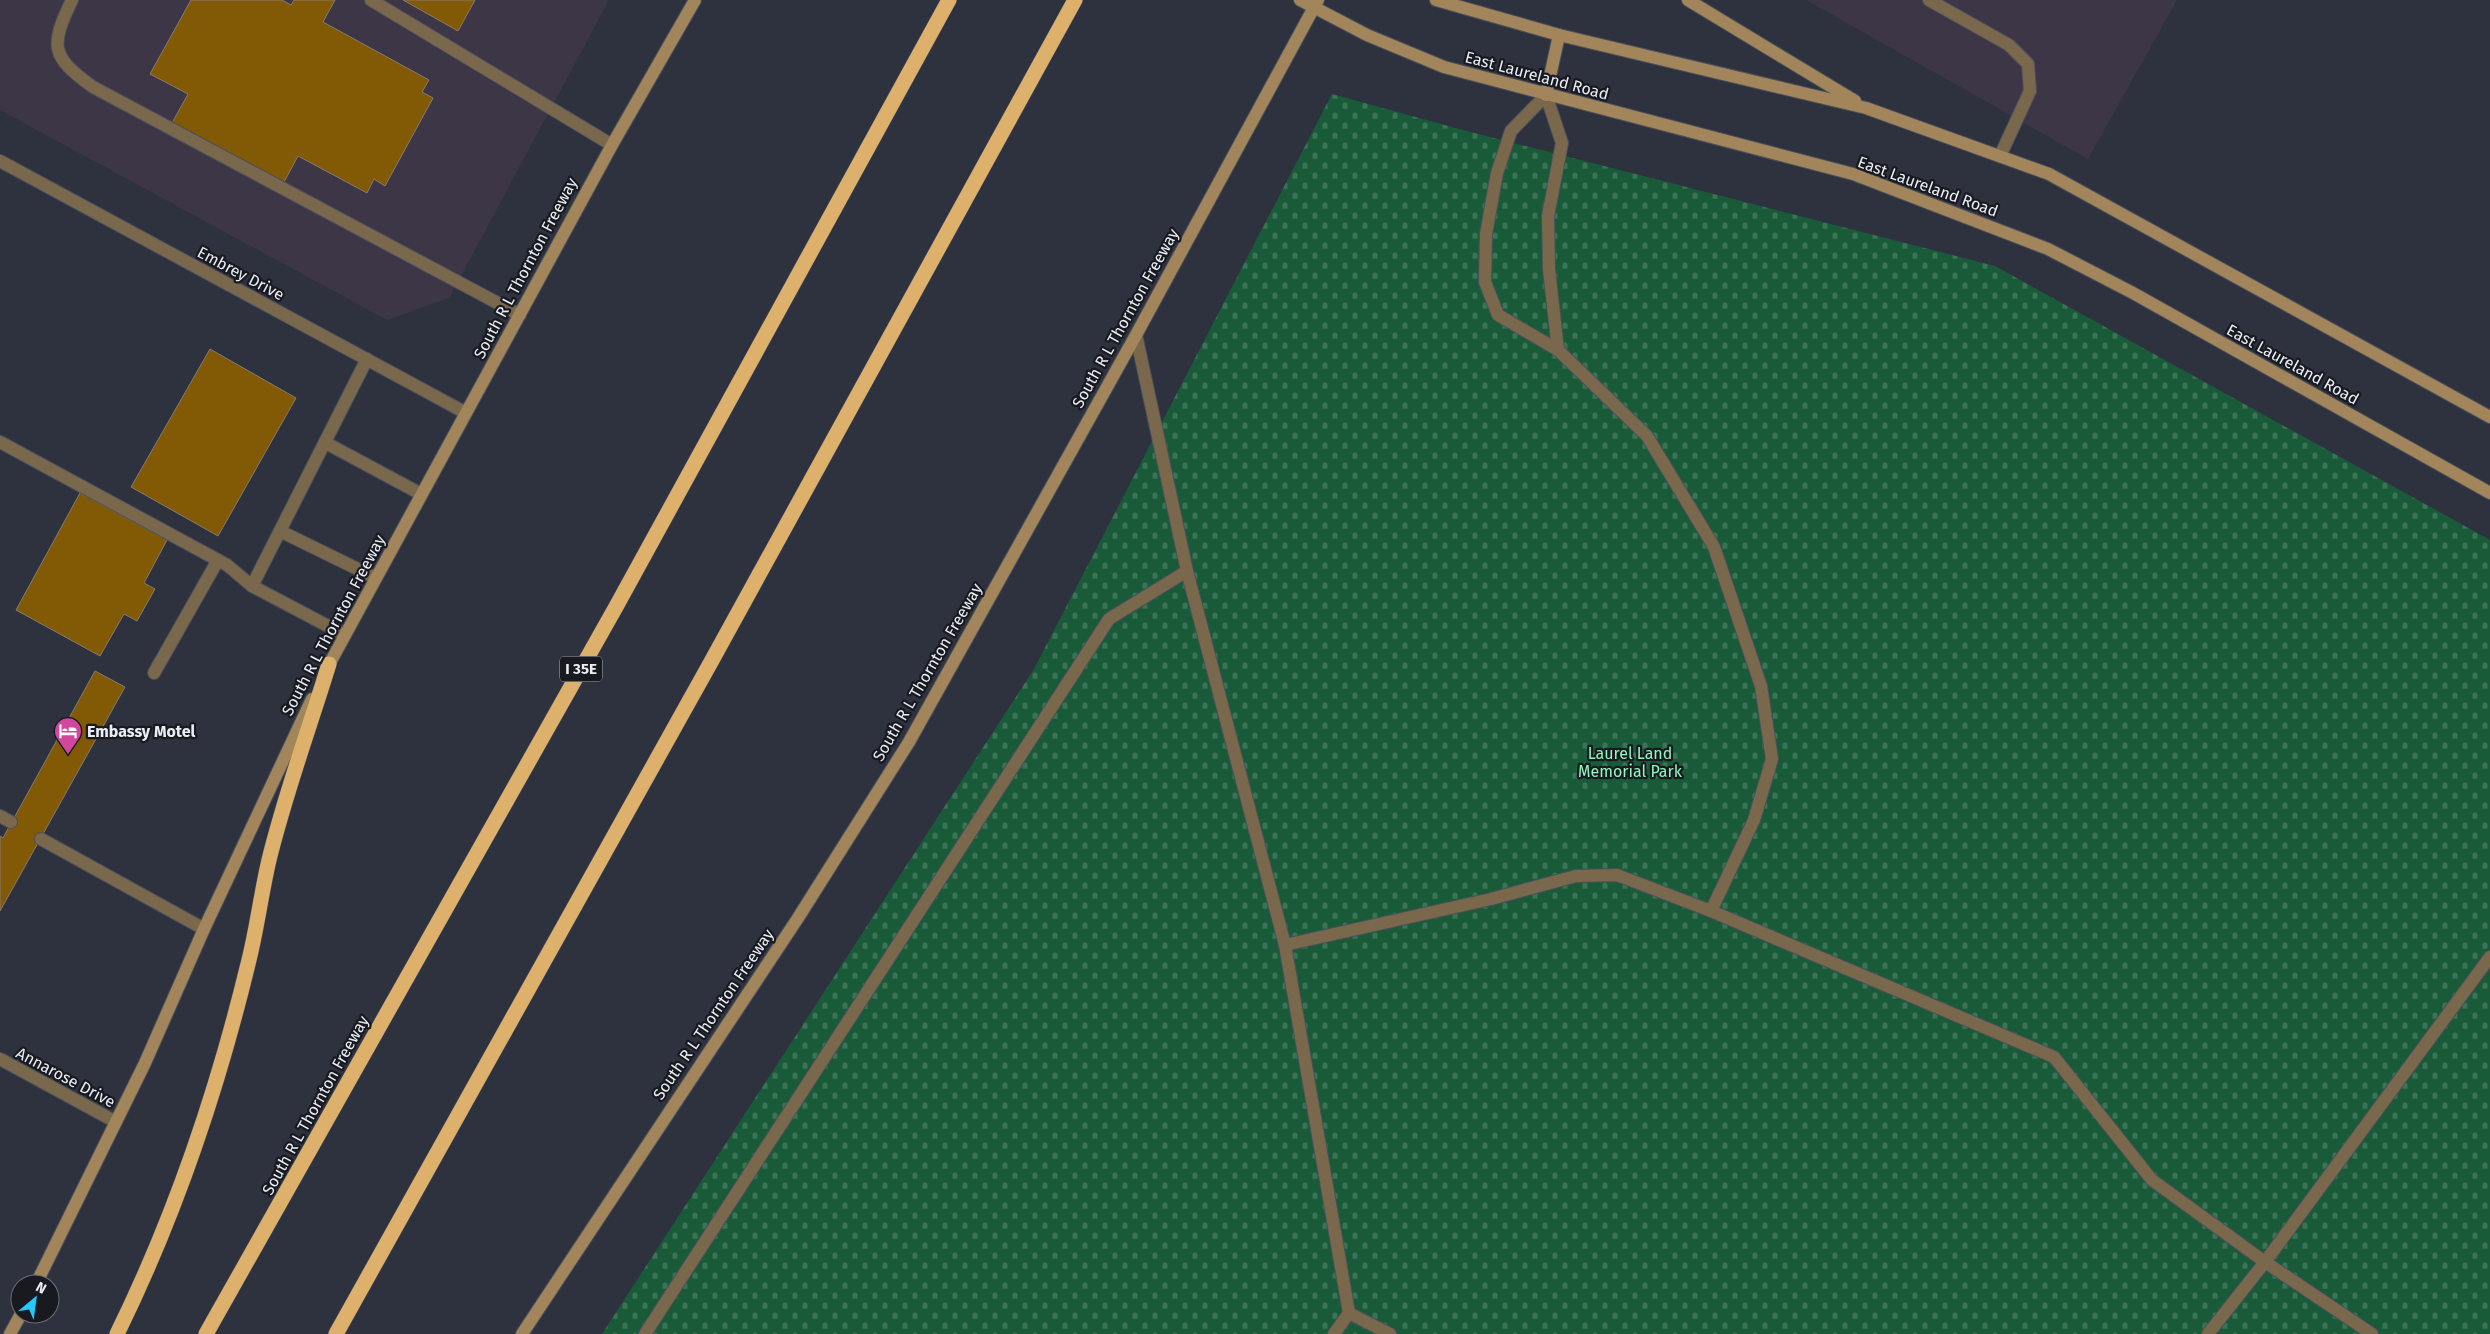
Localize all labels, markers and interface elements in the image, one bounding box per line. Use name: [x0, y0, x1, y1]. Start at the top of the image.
street label: East Laureland Road: [1463, 47, 1611, 104]
street label: East Laureland Road: [1855, 152, 2001, 221]
street label: South R L Thornton Freeway: [470, 174, 581, 362]
street label: South R L Thornton Freeway: [1068, 225, 1183, 411]
street label: Embrey Drive: [194, 243, 287, 304]
street label: East Laureland Road: [2223, 320, 2362, 409]
street label: South R L Thornton Freeway: [278, 531, 389, 719]
street label: South R L Thornton Freeway: [869, 580, 986, 764]
road number: I 35E: [560, 656, 602, 682]
hotel icon: Embassy Motel: [53, 716, 83, 755]
place label: Embassy Motel: [87, 722, 196, 741]
park label: Laurel Land Memorial Park: [1578, 744, 1683, 781]
street label: South R L Thornton Freeway: [649, 925, 778, 1103]
street label: South R L Thornton Freeway: [258, 1012, 373, 1198]
street label: Annarose Drive: [13, 1043, 119, 1112]
north arrow: [10, 1274, 60, 1324]
text: N: [33, 1278, 49, 1298]

